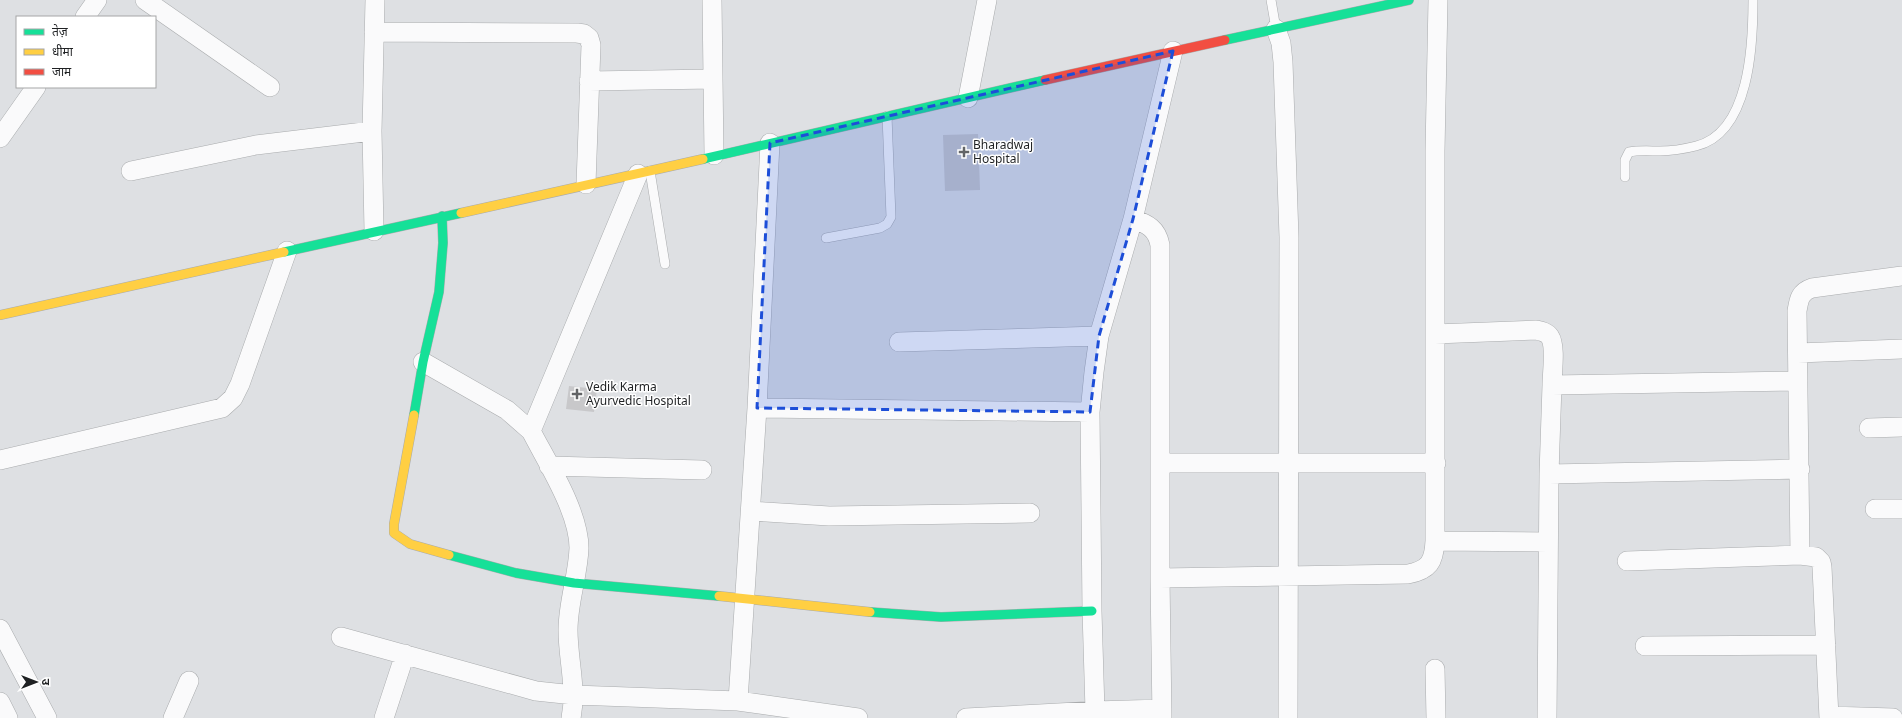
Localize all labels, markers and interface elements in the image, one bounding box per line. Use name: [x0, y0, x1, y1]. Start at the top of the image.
legend: [16, 16, 156, 88]
text: तेज़: [52, 23, 69, 40]
text: धीमा: [52, 43, 74, 60]
text: जाम: [52, 63, 72, 80]
place label: Bharadwaj Hospital: [973, 136, 1033, 167]
marker: Bharadwaj Hospital: [958, 146, 970, 158]
place label: Vedik Karma Ayurvedic Hospital: [586, 378, 691, 409]
marker: Vedik Karma Ayurvedic Hospital: [571, 388, 583, 400]
north arrow: [16, 662, 56, 702]
text: उ: [39, 679, 54, 686]

